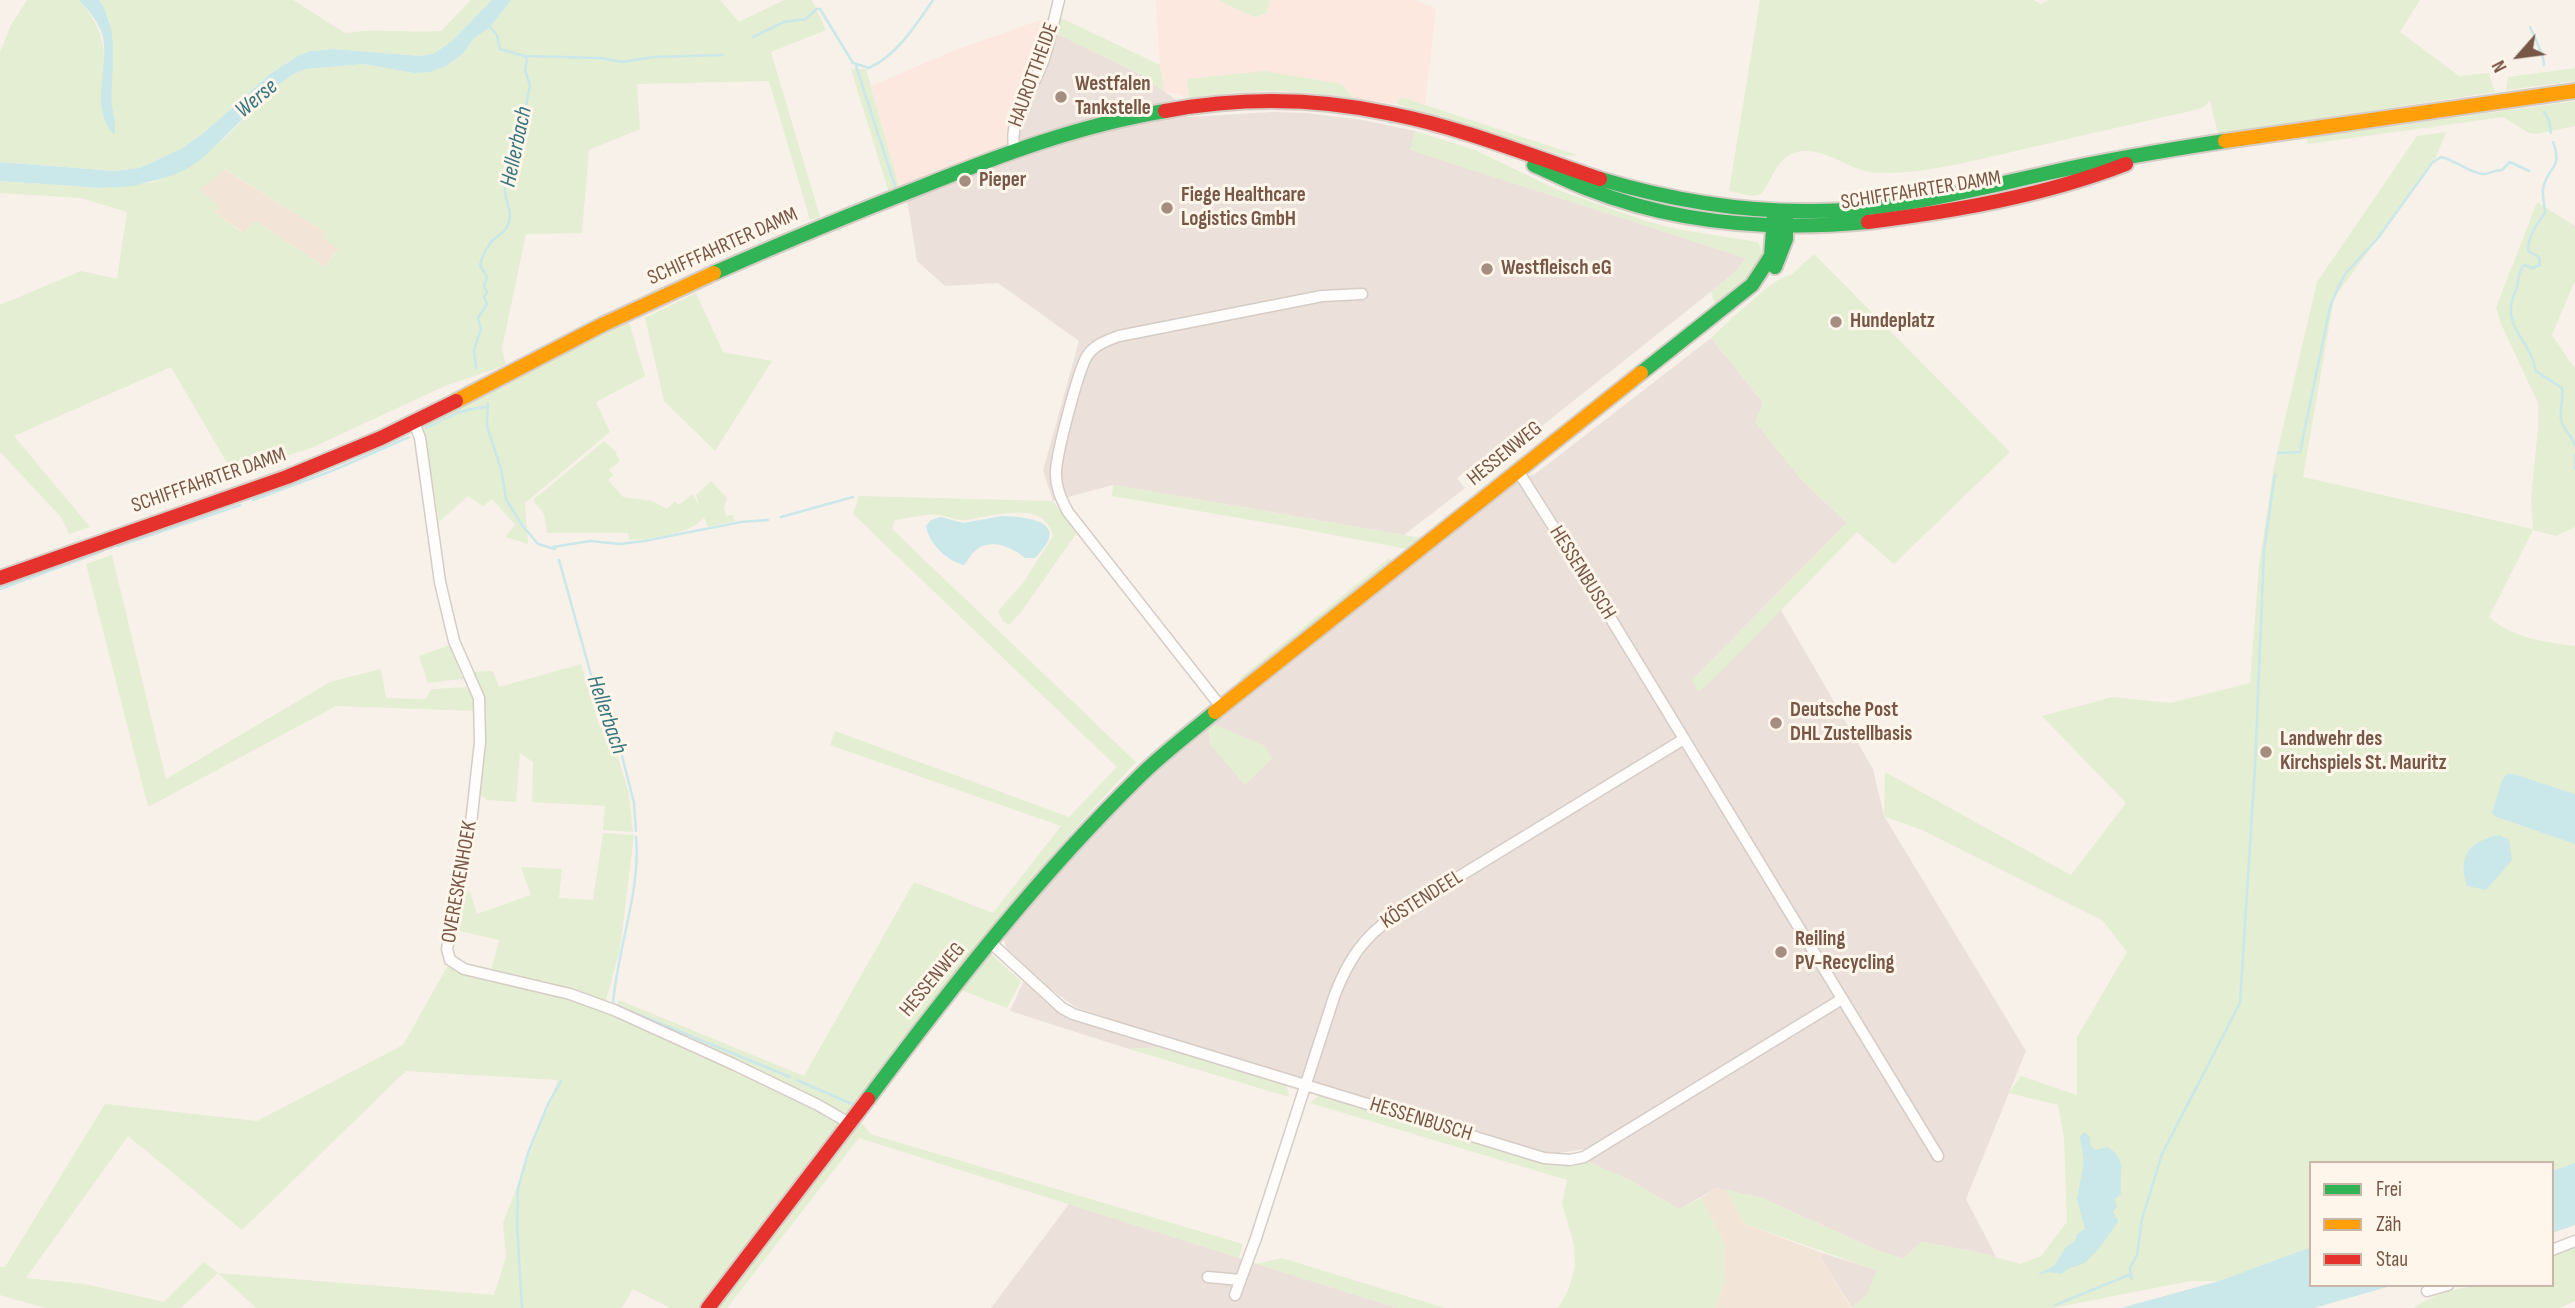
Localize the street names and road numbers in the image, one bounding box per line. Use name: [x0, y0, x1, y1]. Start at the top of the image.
street label: HAUROTTHEIDE: [1003, 19, 1065, 131]
street label: SCHIFFFAHRTER DAMM: [1839, 166, 2003, 216]
street label: SCHIFFFAHRTER DAMM: [644, 203, 802, 291]
street label: HESSENWEG: [1463, 416, 1547, 492]
street label: SCHIFFFAHRTER DAMM: [128, 443, 290, 519]
street label: HESSENBUSCH: [1543, 521, 1621, 625]
street label: OVERESKENHOEK: [437, 819, 483, 945]
street label: KÖSTENDEEL: [1376, 865, 1468, 935]
street label: HESSENWEG: [895, 938, 971, 1022]
street label: HESSENBUSCH: [1367, 1092, 1475, 1148]

